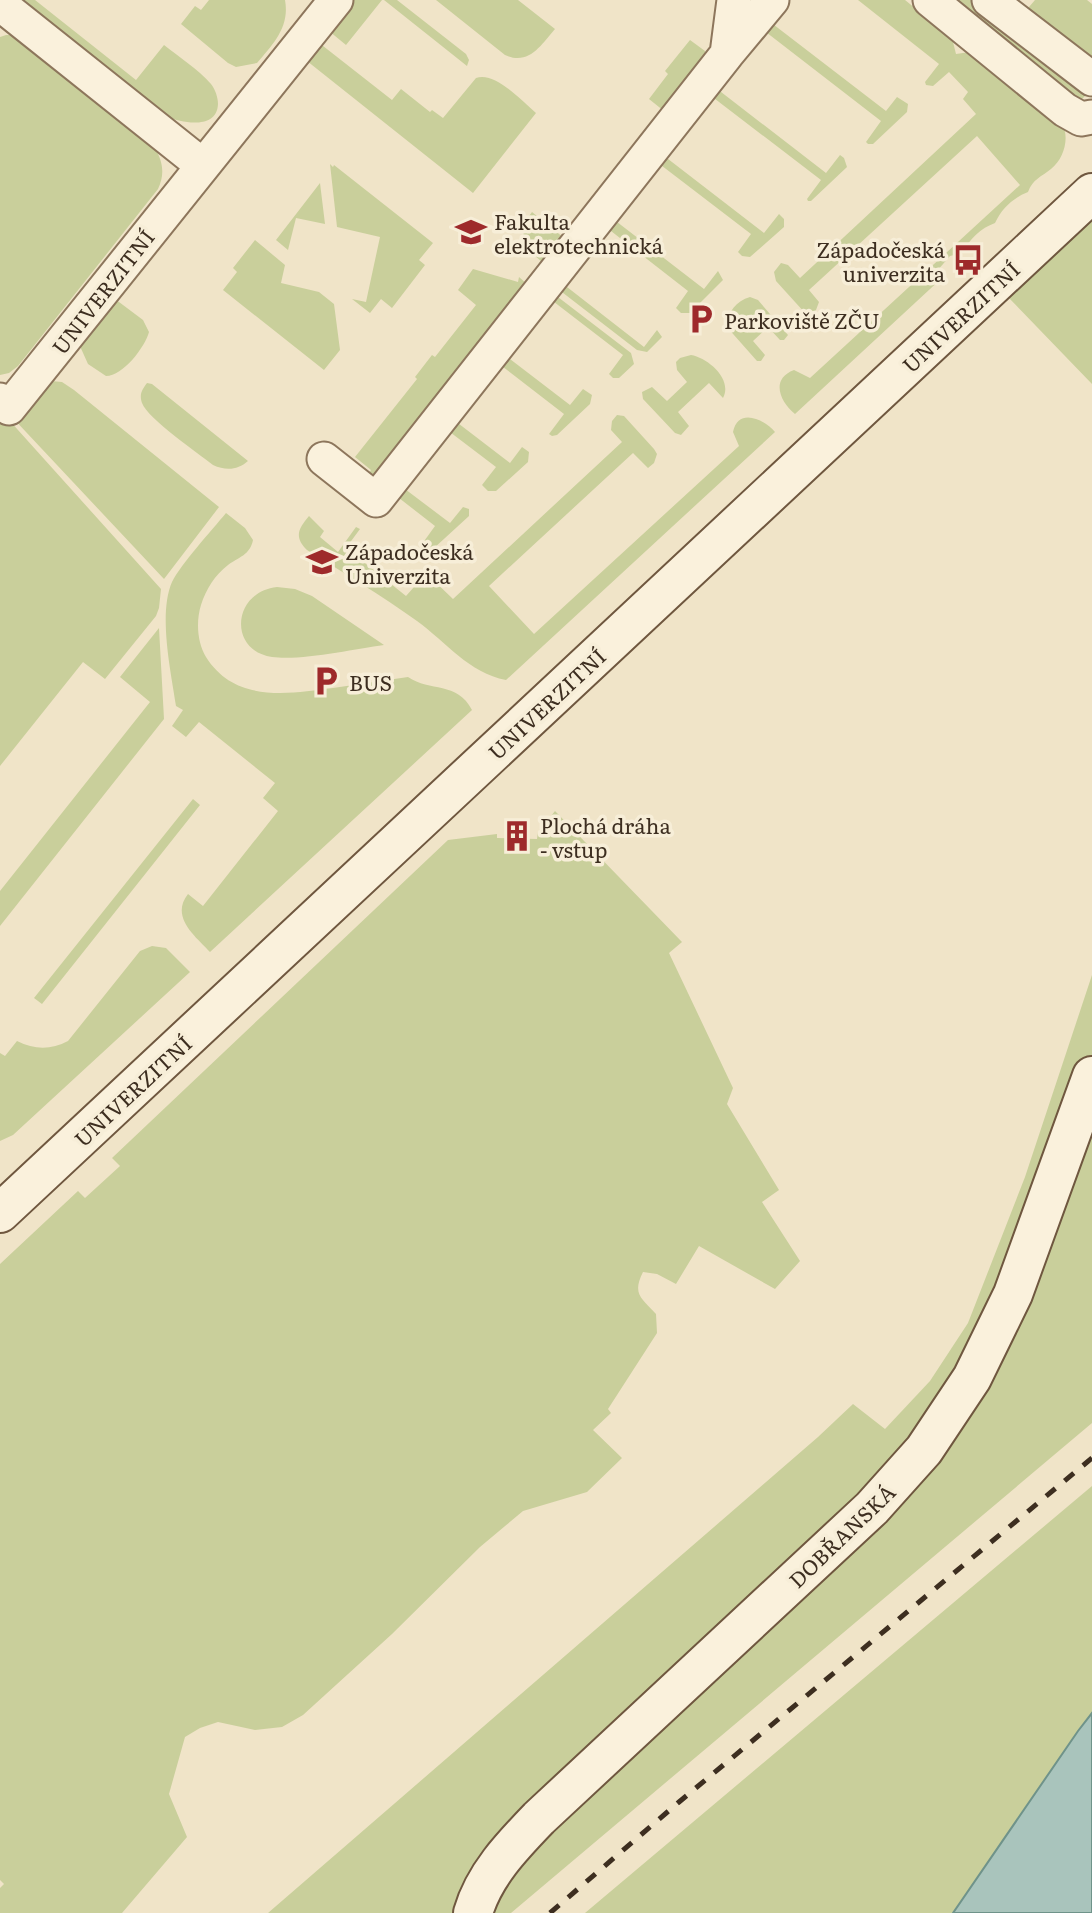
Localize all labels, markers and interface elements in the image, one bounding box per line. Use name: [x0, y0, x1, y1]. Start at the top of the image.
place label: Fakulta elektrotechnická: [494, 205, 664, 260]
school or university icon: Fakulta elektrotechnická: [454, 215, 488, 249]
street label: UNIVERZITNÍ: [43, 222, 161, 360]
place label: Západočeská univerzita: [816, 233, 946, 288]
bus stop icon: Západočeská univerzita: [951, 243, 985, 277]
street label: UNIVERZITNÍ: [894, 253, 1026, 379]
parking icon: Parkoviště ZČU: [684, 302, 718, 336]
place label: Parkoviště ZČU: [724, 304, 880, 335]
place label: Západočeská Univerzita: [345, 535, 474, 590]
school or university icon: Západočeská Univerzita: [305, 545, 339, 579]
street label: UNIVERZITNÍ: [480, 640, 612, 766]
parking icon: BUS: [309, 664, 343, 698]
place label: BUS: [349, 666, 392, 697]
place label: Plochá dráha - vstup: [540, 809, 671, 864]
building icon: Plochá dráha - vstup: [500, 819, 534, 853]
street label: UNIVERZITNÍ: [66, 1027, 198, 1153]
street label: DOBŘANSKÁ: [781, 1476, 902, 1594]

